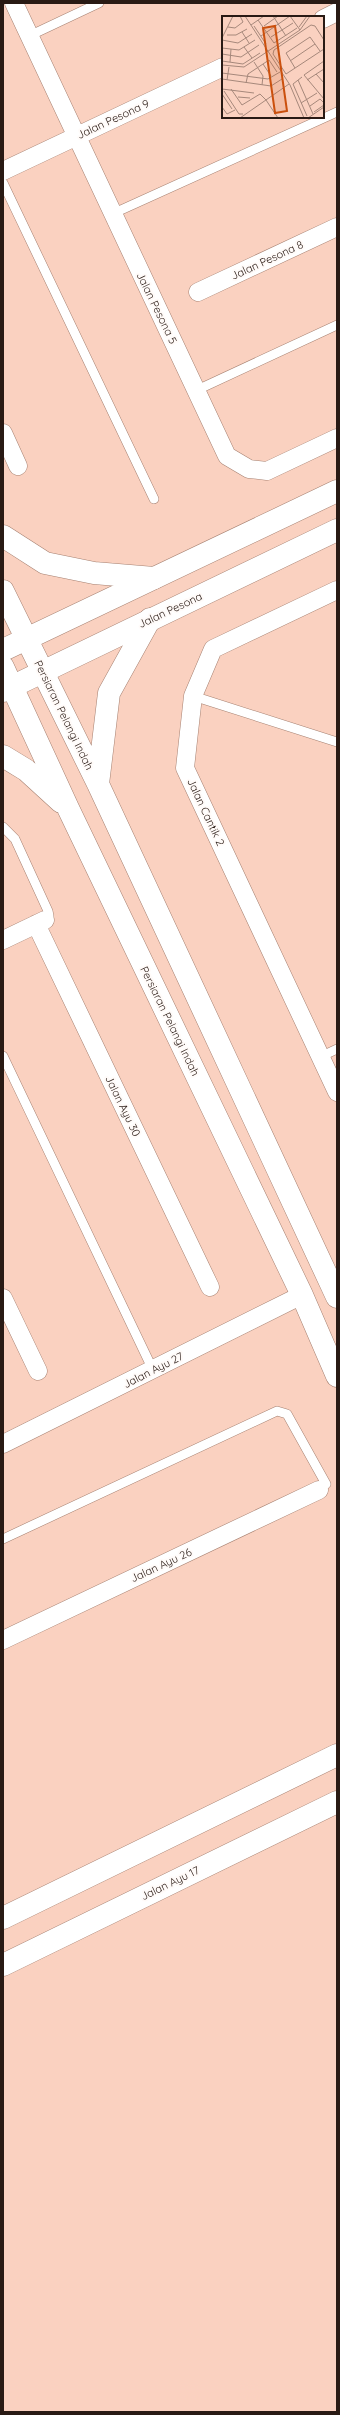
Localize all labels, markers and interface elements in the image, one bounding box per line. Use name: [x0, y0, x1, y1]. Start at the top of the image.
inset map: [222, 16, 324, 118]
street label: Jalan Pesona 9: [75, 96, 151, 142]
street label: Jalan Pesona 8: [229, 237, 305, 283]
street label: Jalan Pesona 5: [134, 270, 180, 346]
street label: Jalan Pesona: [136, 589, 204, 631]
street label: Persiaran Pelangi Indah: [31, 658, 97, 772]
street label: Jalan Cantik 2: [184, 776, 228, 848]
street label: Persiaran Pelangi Indah: [137, 964, 203, 1078]
street label: Jalan Ayu 30: [102, 1073, 144, 1139]
street label: Jalan Ayu 27: [121, 1349, 186, 1391]
street label: Jalan Ayu 26: [128, 1545, 194, 1585]
street label: Jalan Ayu 17: [138, 1863, 202, 1903]

